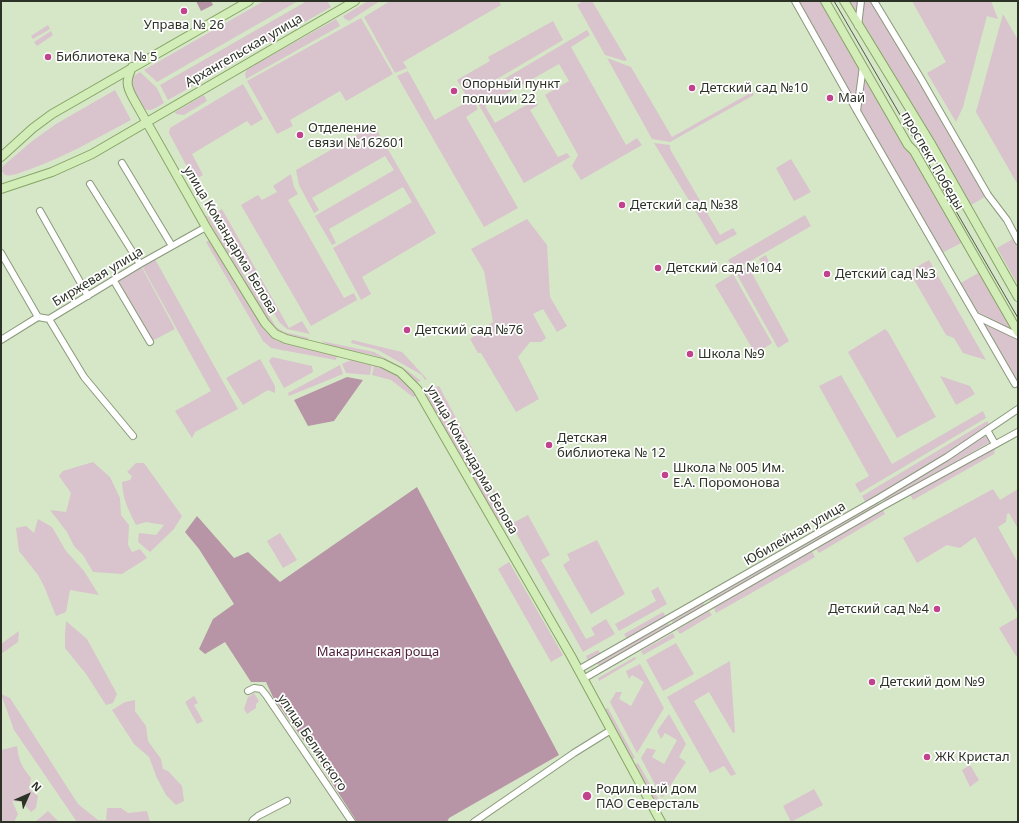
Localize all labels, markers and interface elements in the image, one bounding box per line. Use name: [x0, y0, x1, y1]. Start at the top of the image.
marker: Управа № 26: [179, 6, 189, 16]
street label: Архангельская улица: [183, 11, 305, 91]
place label: Управа № 26: [144, 17, 224, 33]
place label: Библиотека № 5: [56, 49, 158, 65]
marker: Библиотека № 5: [43, 52, 53, 62]
place label: Опорный пункт полиции 22: [462, 76, 560, 107]
place label: Детский сад №10: [700, 80, 808, 96]
marker: Детский сад №10: [687, 83, 697, 93]
marker: Опорный пункт полиции 22: [449, 86, 459, 96]
place label: Май: [838, 90, 865, 106]
marker: Май: [825, 93, 835, 103]
street label: проспект Победы: [897, 109, 967, 213]
place label: Отделение связи №162601: [308, 120, 405, 151]
marker: Отделение связи №162601: [295, 130, 305, 140]
street label: улица Командарма Белова: [180, 163, 280, 317]
place label: Детский сад №38: [630, 197, 738, 213]
marker: Детский сад №38: [617, 200, 627, 210]
street label: Биржевая улица: [50, 244, 146, 310]
place label: Детский сад №104: [666, 260, 782, 276]
marker: Детский сад №104: [653, 263, 663, 273]
place label: Детский сад №3: [835, 266, 936, 282]
marker: Детский сад №3: [822, 269, 832, 279]
place label: Детский сад №76: [415, 322, 523, 338]
marker: Детский сад №76: [402, 325, 412, 335]
place label: Школа №9: [698, 346, 765, 362]
marker: Школа №9: [685, 349, 695, 359]
street label: улица Командарма Белова: [423, 383, 521, 537]
place label: Детская библиотека № 12: [557, 430, 666, 461]
marker: Детская библиотека № 12: [544, 440, 554, 450]
place label: Школа № 005 Им. Е.А. Поромонова: [673, 460, 785, 491]
marker: Школа № 005 Им. Е.А. Поромонова: [660, 470, 670, 480]
street label: Юбилейная улица: [741, 499, 849, 569]
place label: Детский сад №4: [828, 601, 929, 617]
marker: Детский сад №4: [932, 604, 942, 614]
park label: Макаринская роща: [317, 644, 439, 660]
place label: Детский дом №9: [880, 674, 985, 690]
marker: Детский дом №9: [867, 677, 877, 687]
street label: улица Белинского: [274, 692, 350, 794]
place label: ЖК Кристал: [935, 749, 1010, 765]
marker: ЖК Кристал: [922, 752, 932, 762]
north arrow: [8, 775, 48, 815]
text: N: [28, 778, 45, 795]
place label: Родильный дом ПАО Северсталь: [596, 781, 699, 812]
marker: Родильный дом ПАО Северсталь: [581, 790, 593, 802]

